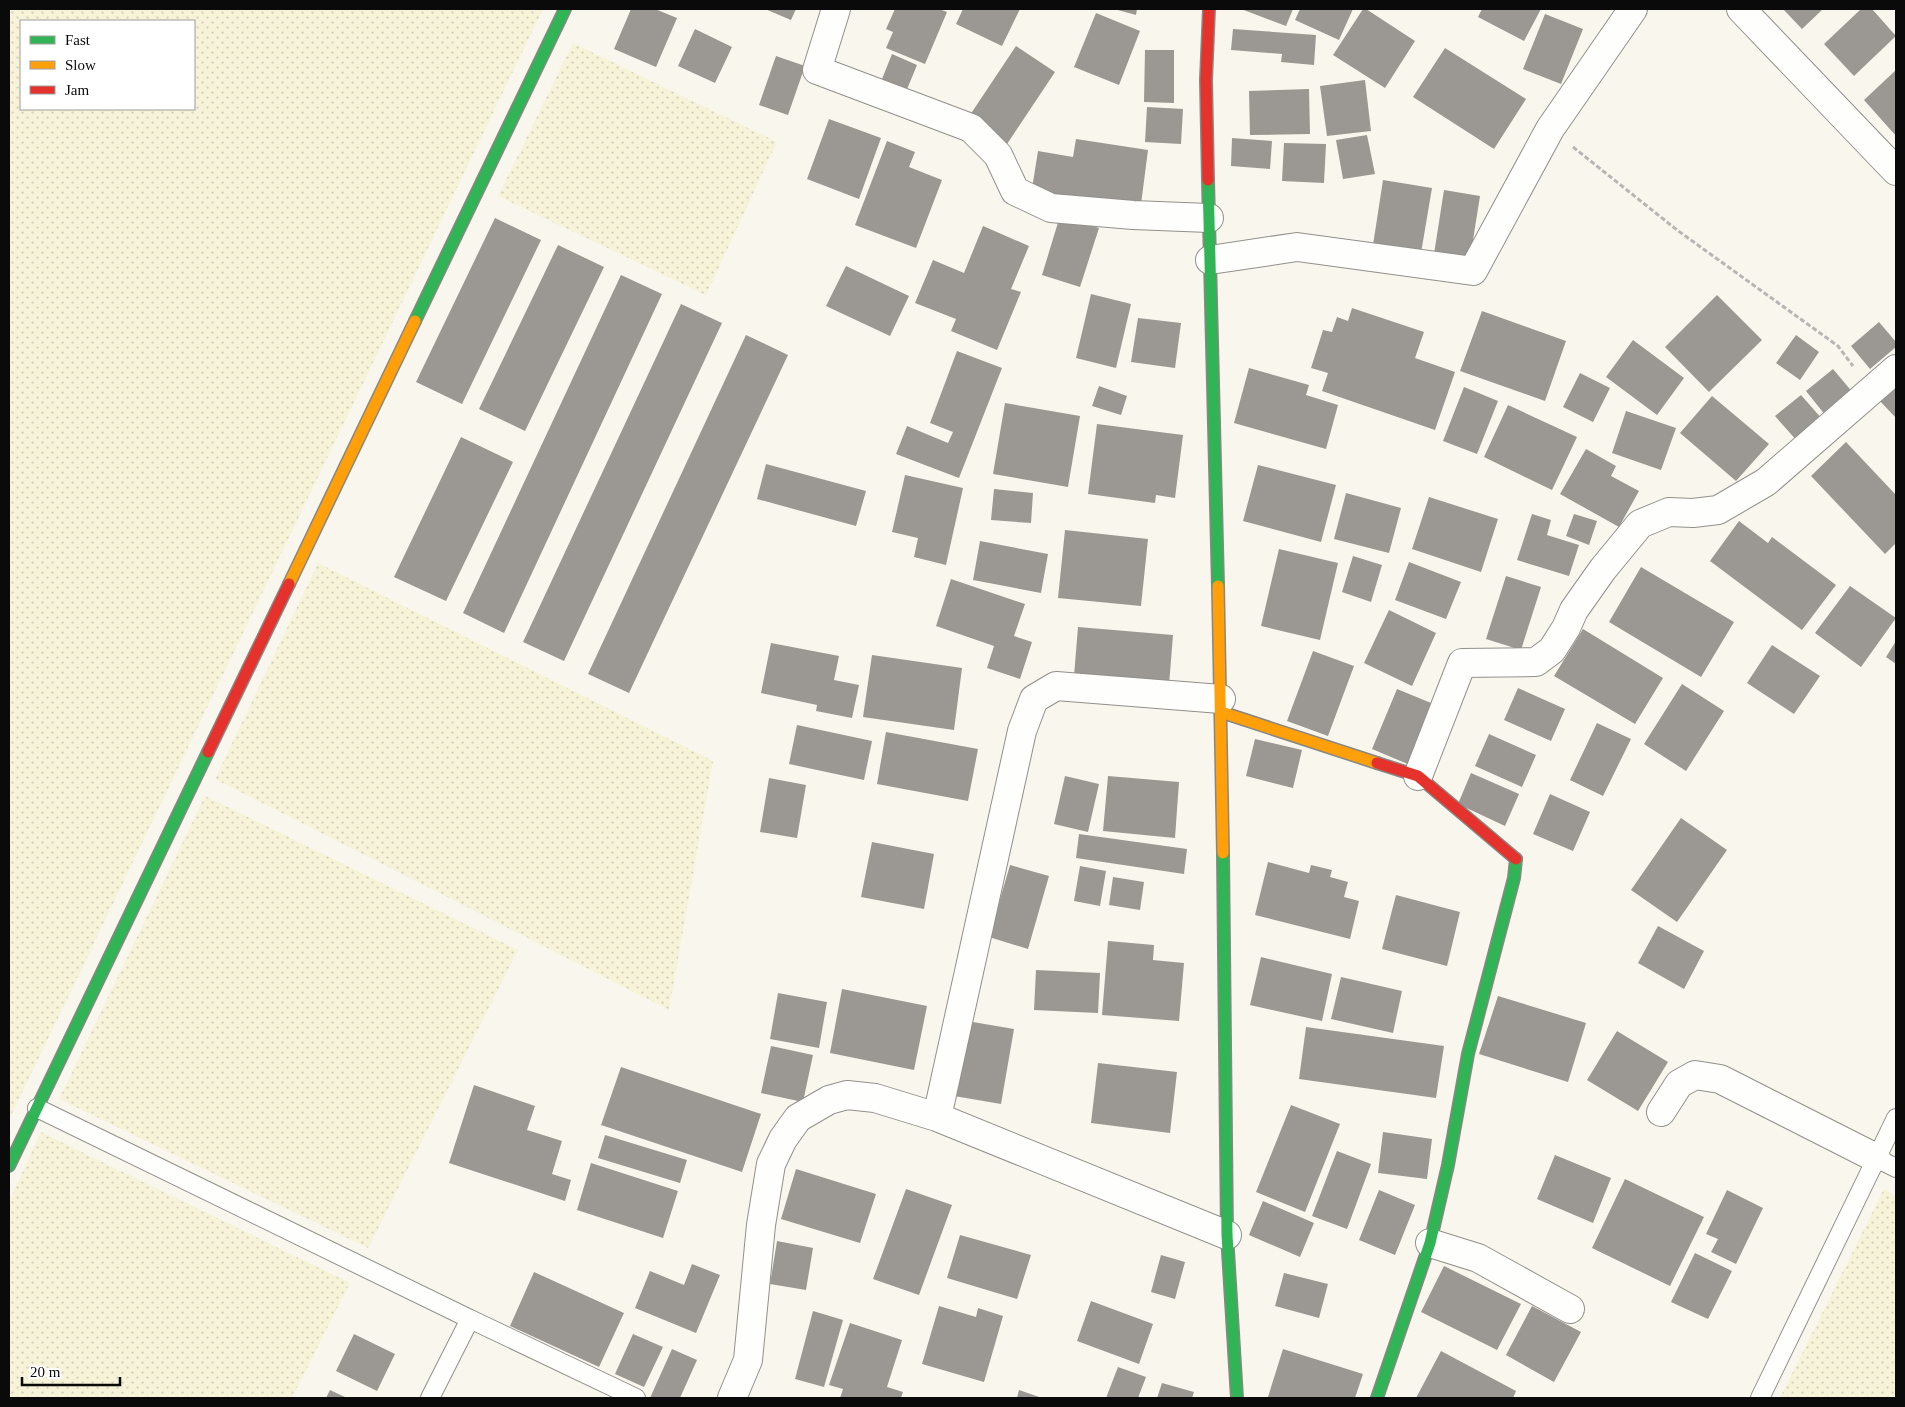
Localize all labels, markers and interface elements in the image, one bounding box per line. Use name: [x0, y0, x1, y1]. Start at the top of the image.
legend: [20, 20, 195, 110]
text: Fast: [65, 32, 91, 48]
text: Slow: [65, 57, 96, 73]
text: Jam: [65, 82, 89, 98]
scale bar: [22, 1354, 120, 1386]
text: 20 m: [30, 1364, 61, 1380]

